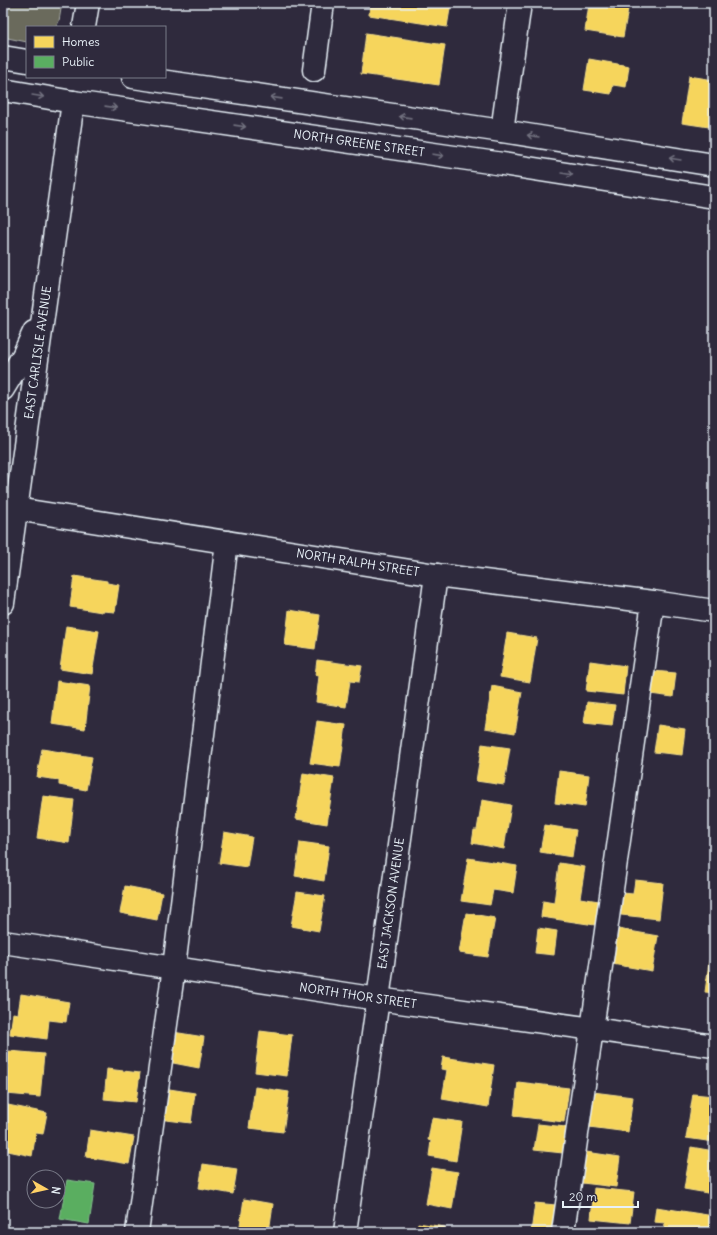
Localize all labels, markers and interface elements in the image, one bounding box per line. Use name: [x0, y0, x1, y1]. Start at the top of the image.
legend: [26, 26, 166, 78]
text: Homes: [62, 34, 100, 49]
text: Public: [62, 54, 94, 69]
one-way arrow: [31, 92, 44, 100]
one-way arrow: [270, 94, 283, 102]
one-way arrow: [104, 103, 117, 111]
one-way arrow: [399, 113, 412, 121]
one-way arrow: [233, 122, 246, 130]
street label: NORTH GREENE STREET: [293, 126, 426, 160]
one-way arrow: [527, 132, 540, 140]
one-way arrow: [431, 151, 444, 159]
one-way arrow: [669, 155, 682, 163]
one-way arrow: [560, 170, 573, 178]
street label: EAST CARLISLE AVENUE: [21, 285, 54, 420]
street label: NORTH RALPH STREET: [295, 545, 420, 579]
street label: EAST JACKSON AVENUE: [374, 837, 407, 970]
street label: NORTH THOR STREET: [298, 979, 418, 1011]
north arrow: [26, 1169, 66, 1209]
scale bar: [563, 1183, 638, 1209]
text: N: [48, 1186, 63, 1195]
text: 20 m: [569, 1189, 597, 1204]

